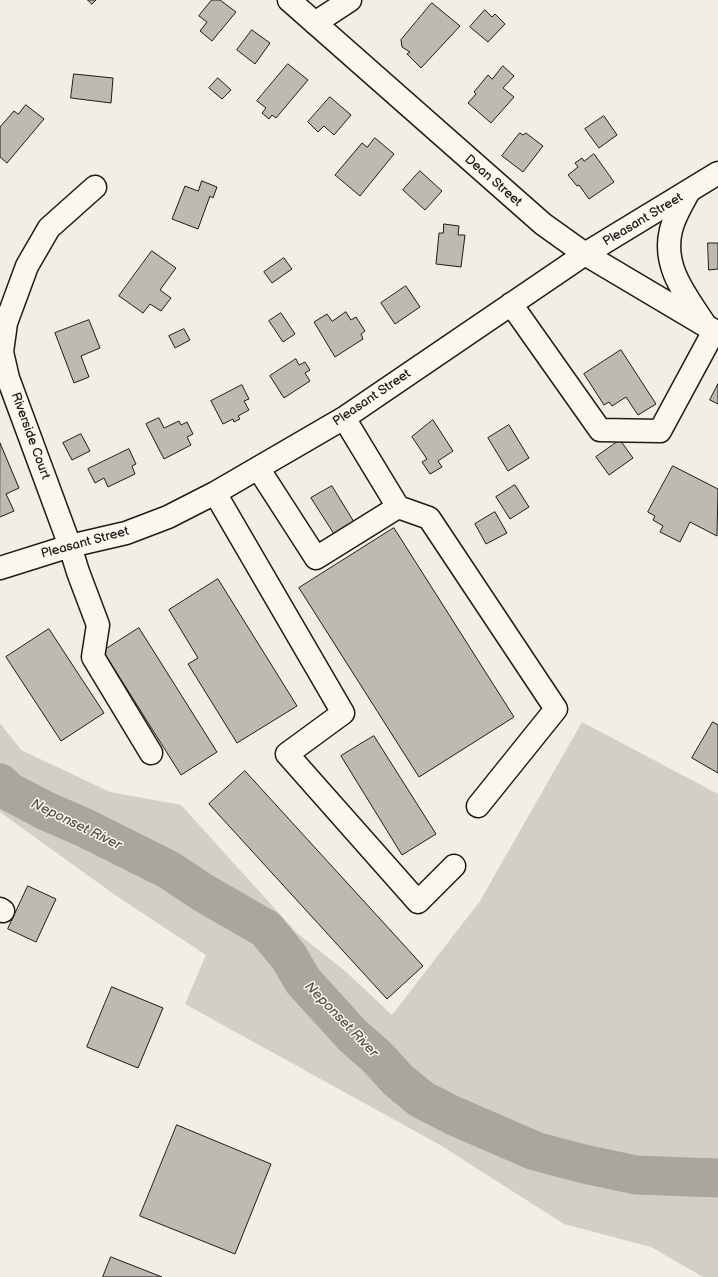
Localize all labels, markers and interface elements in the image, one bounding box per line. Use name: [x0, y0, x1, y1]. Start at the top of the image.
street label: Dean Street: [461, 152, 525, 210]
street label: Pleasant Street: [600, 190, 686, 250]
street label: Pleasant Street: [330, 366, 414, 430]
street label: Riverside Court: [7, 391, 53, 481]
street label: Pleasant Street: [39, 524, 131, 562]
water label: Neponset River: [28, 796, 124, 854]
water label: Neponset River: [301, 979, 381, 1061]

